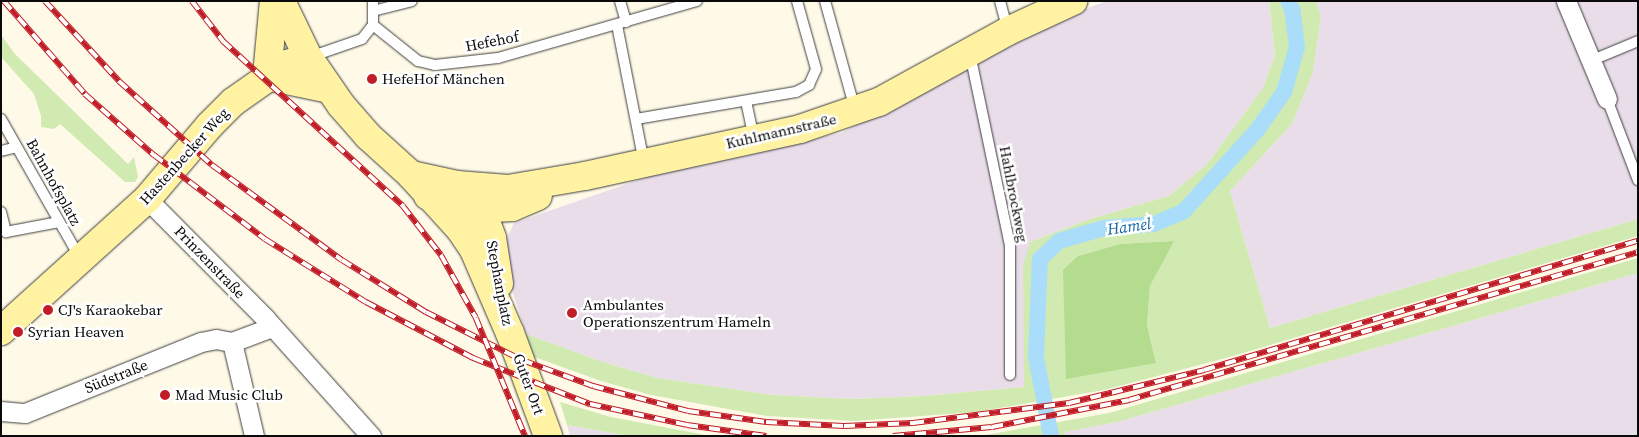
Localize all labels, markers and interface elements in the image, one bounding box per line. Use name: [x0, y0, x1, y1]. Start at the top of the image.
street label: Hefehof: [464, 27, 520, 55]
place label: HefeHof Mänchen: [382, 70, 505, 88]
marker: HefeHof Mänchen: [366, 73, 378, 85]
street label: Hastenbecker Weg: [136, 104, 232, 208]
street label: Kuhlmannstraße: [724, 110, 838, 152]
street label: Bahnhofsplatz: [23, 135, 85, 229]
street label: Hahlbrockweg: [996, 144, 1032, 244]
water label: Hamel: [1106, 213, 1152, 239]
street label: Prinzenstraße: [171, 222, 249, 302]
street label: Stephanplatz: [483, 239, 517, 327]
place label: Ambulantes Operationszentrum Hameln: [583, 295, 771, 330]
place label: CJ's Karaokebar: [58, 301, 163, 319]
marker: CJ's Karaokebar: [42, 304, 54, 316]
marker: Ambulantes Operationszentrum Hameln: [565, 306, 579, 320]
place label: Syrian Heaven: [28, 323, 124, 341]
marker: Syrian Heaven: [12, 326, 24, 338]
street label: Guter Ort: [510, 351, 548, 417]
street label: Südstraße: [82, 355, 150, 397]
place label: Mad Music Club: [175, 386, 283, 404]
marker: Mad Music Club: [159, 389, 171, 401]

